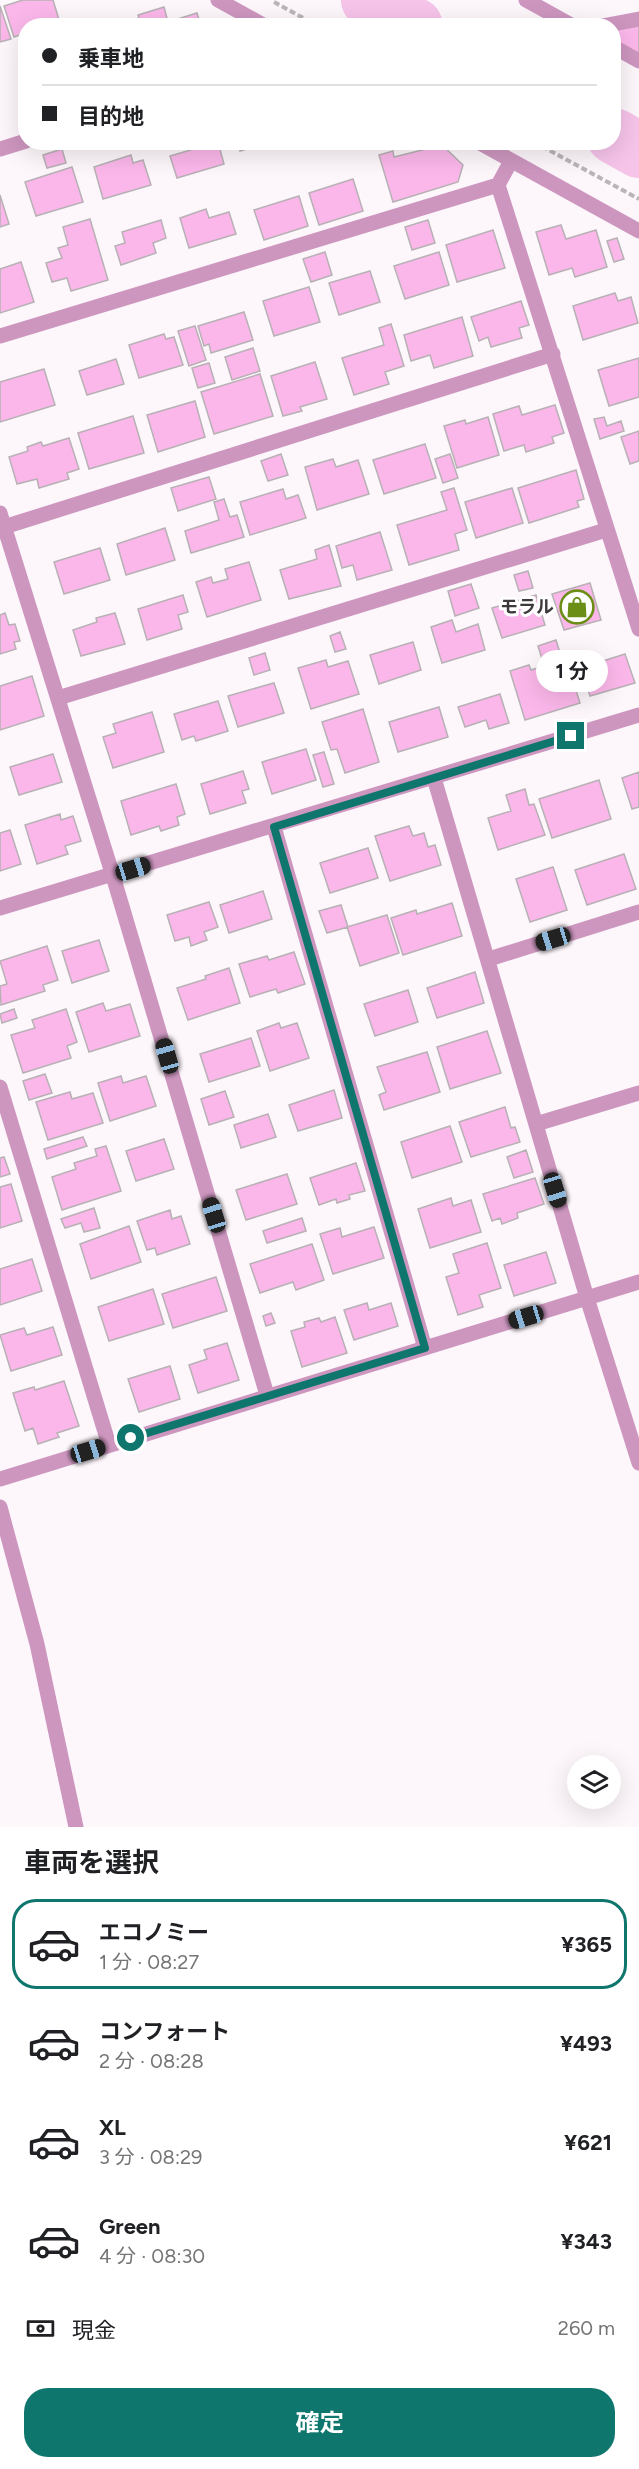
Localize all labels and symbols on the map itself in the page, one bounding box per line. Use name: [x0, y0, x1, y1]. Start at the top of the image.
shop icon: モラル: [559, 589, 595, 625]
place label: モラル: [500, 596, 554, 618]
callout: 1 分: [535, 649, 607, 691]
route end: [557, 722, 584, 749]
car: [113, 855, 153, 883]
car: [533, 925, 573, 953]
car: [153, 1036, 181, 1076]
car: [541, 1170, 569, 1210]
car: [200, 1195, 228, 1235]
car: [506, 1303, 546, 1331]
route start: [117, 1424, 144, 1451]
car: [68, 1437, 108, 1465]

